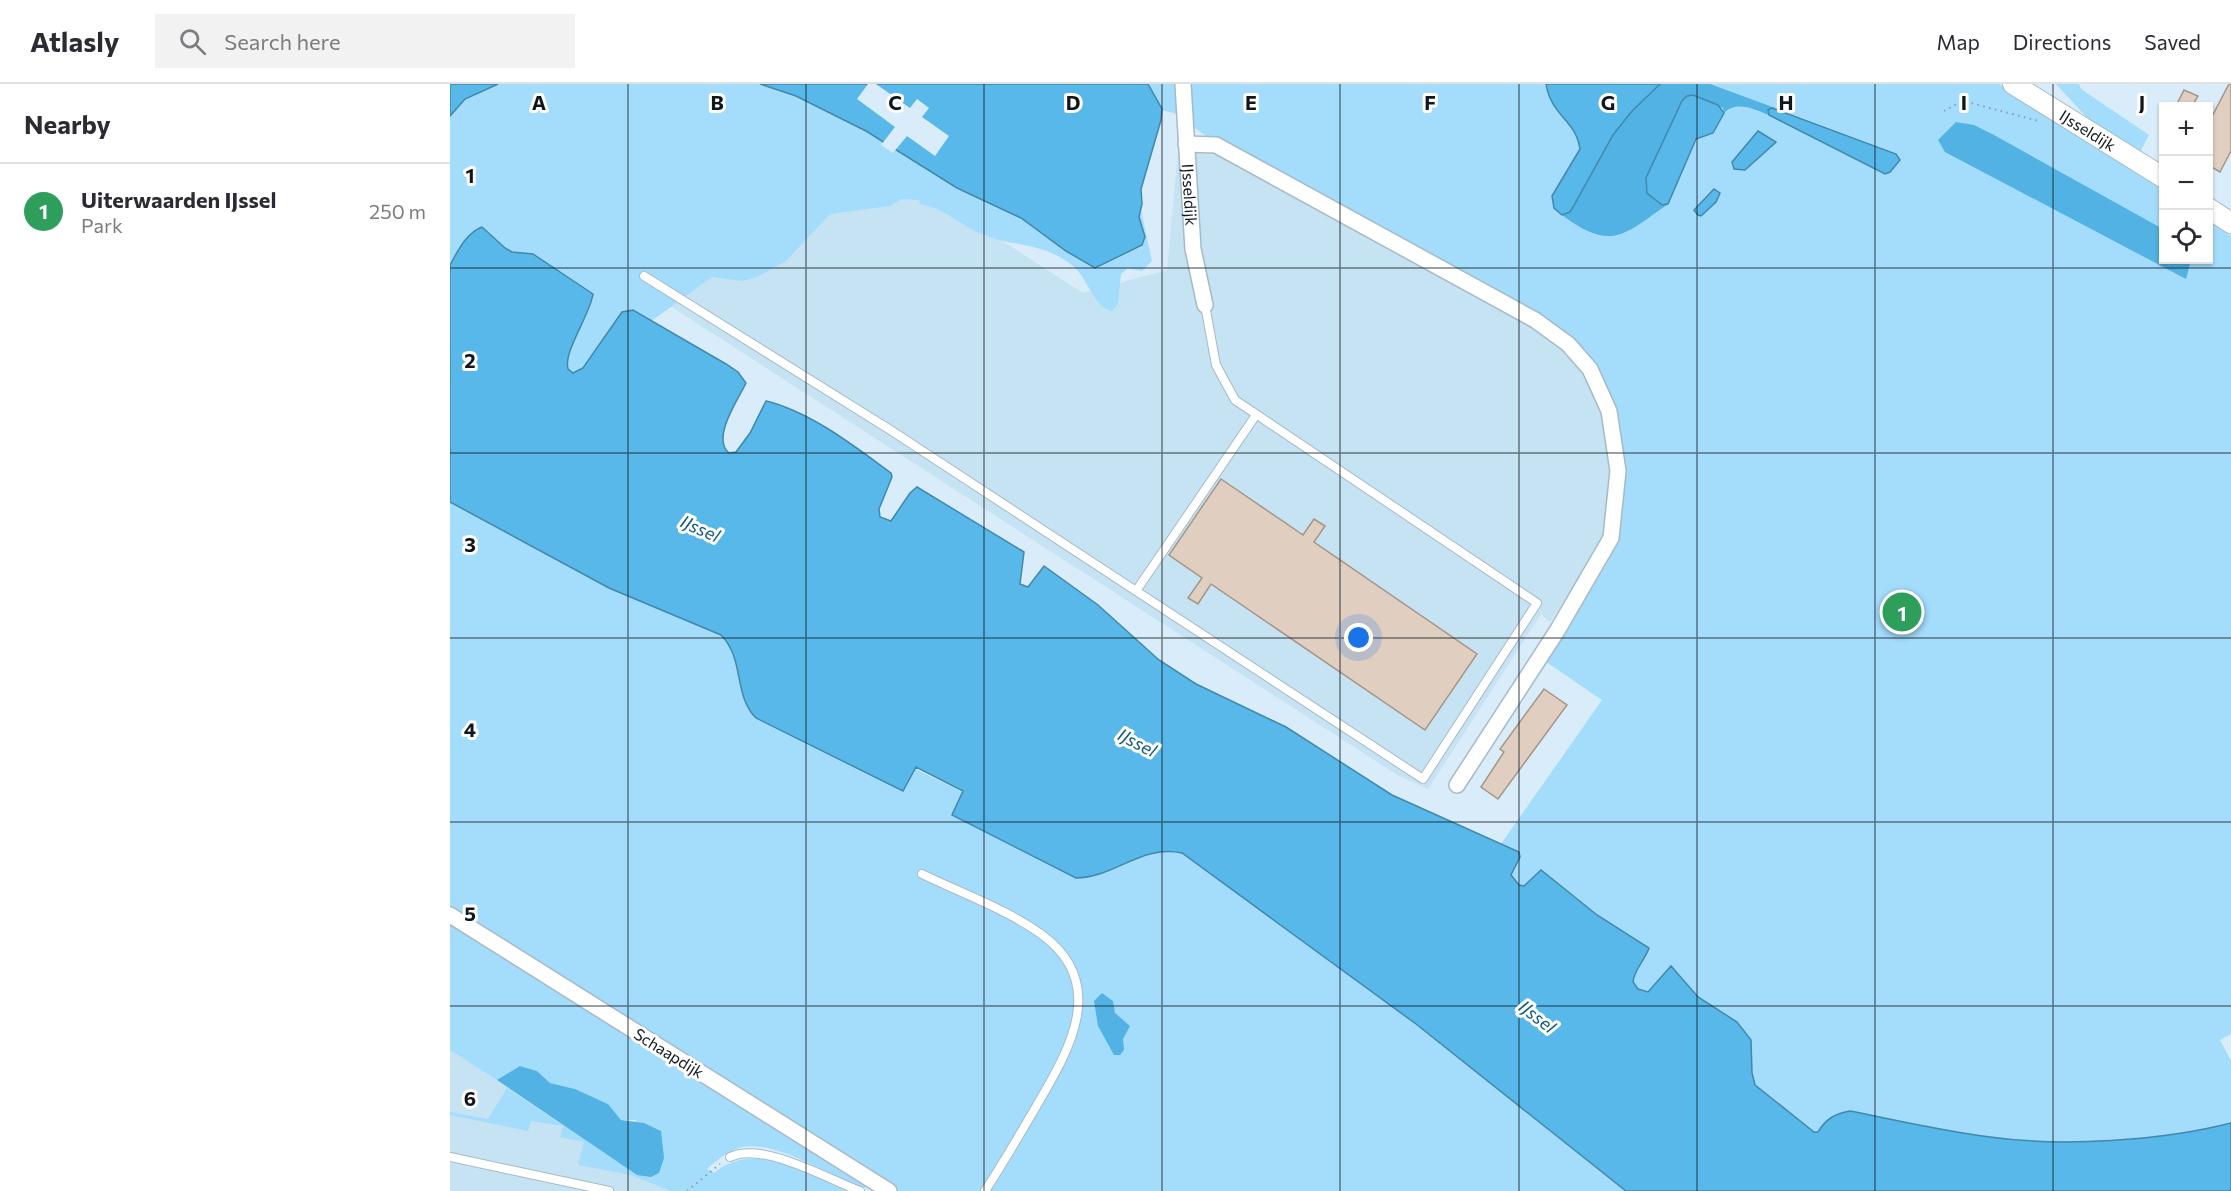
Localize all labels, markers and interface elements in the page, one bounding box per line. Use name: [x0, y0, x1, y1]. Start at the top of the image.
search box: [155, 14, 575, 68]
text: Atlasly: [30, 24, 119, 58]
icon: search: [176, 25, 209, 58]
text: Search here: [224, 28, 341, 55]
text: Map: [1937, 29, 1980, 54]
text: Directions: [2013, 29, 2111, 54]
text: Saved: [2144, 29, 2201, 54]
text: A: [532, 90, 546, 114]
text: B: [710, 90, 724, 114]
text: C: [888, 90, 902, 114]
text: D: [1066, 90, 1080, 114]
text: E: [1245, 90, 1257, 114]
text: F: [1424, 90, 1436, 114]
text: G: [1601, 90, 1615, 114]
text: H: [1779, 90, 1794, 114]
text: I: [1961, 90, 1967, 114]
text: J: [2139, 90, 2145, 114]
map controls: [2159, 102, 2213, 264]
button: +: [2159, 102, 2213, 156]
street label: IJsseldijk: [2056, 106, 2120, 155]
text: Nearby: [24, 108, 111, 139]
button: −: [2159, 156, 2213, 210]
text: 1: [465, 163, 475, 187]
street label: IJsseldijk: [1179, 163, 1202, 227]
text: Uiterwaarden IJssel: [81, 186, 276, 213]
text: 1: [39, 199, 48, 223]
text: 250 m: [369, 199, 426, 223]
button: locate: [2159, 210, 2213, 264]
text: Park: [81, 213, 123, 237]
text: 2: [464, 348, 476, 372]
water label: IJssel: [677, 510, 724, 547]
text: 3: [464, 532, 476, 556]
pin: 1: [1882, 590, 1922, 634]
your location: [1344, 623, 1373, 652]
text: 4: [464, 717, 476, 741]
water label: IJssel: [1114, 723, 1161, 761]
text: 5: [464, 901, 476, 925]
water label: IJssel: [1515, 995, 1561, 1038]
street label: Schaapdijk: [631, 1024, 708, 1082]
text: 6: [464, 1086, 476, 1110]

